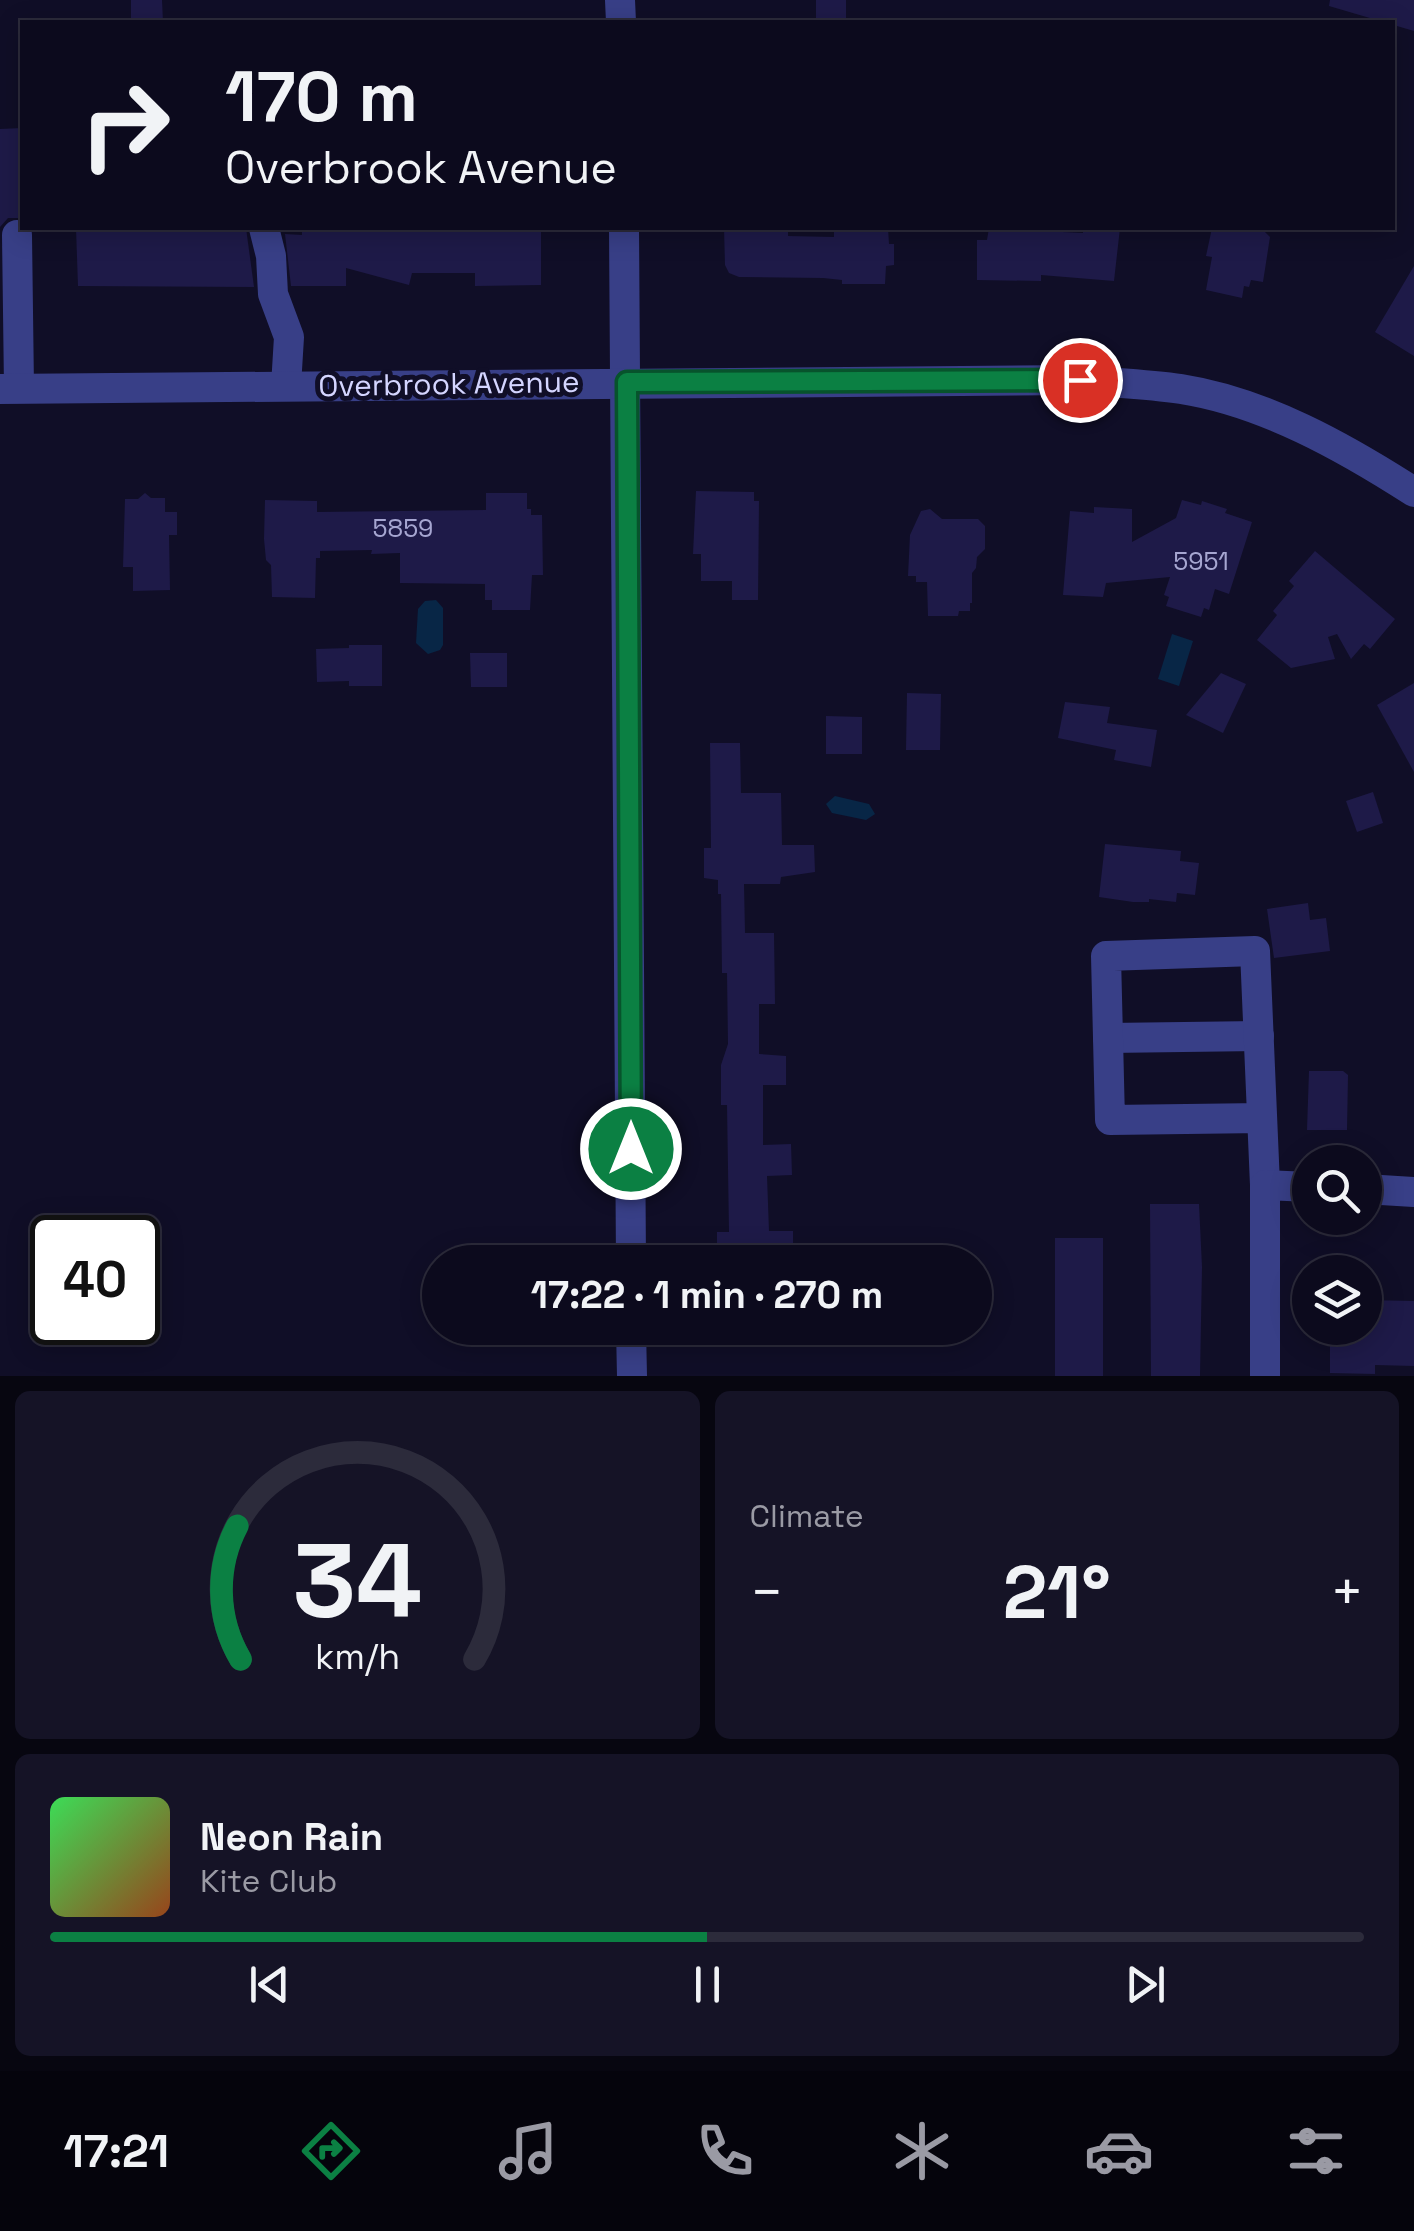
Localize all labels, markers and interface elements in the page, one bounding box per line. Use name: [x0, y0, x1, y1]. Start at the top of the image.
text: 170 m: [225, 52, 418, 141]
icon: right: [60, 60, 190, 190]
text: Overbrook Avenue: [225, 139, 617, 196]
pin: [1038, 338, 1123, 423]
icon: arrive: [1053, 353, 1108, 408]
street label: Overbrook Avenue: [318, 362, 580, 405]
house number: 5859: [373, 512, 433, 544]
house number: 5951: [1173, 545, 1229, 577]
position arrow: [579, 1097, 683, 1201]
map controls: [1292, 1145, 1382, 1345]
button: search: [1292, 1145, 1382, 1235]
speed limit sign: 40: [30, 1215, 160, 1345]
button: layers: [1292, 1255, 1382, 1345]
text: 17:22 · 1 min · 270 m: [531, 1271, 883, 1319]
text: Climate: [750, 1496, 864, 1536]
text: 34: [293, 1515, 422, 1647]
text: 21°: [1003, 1544, 1111, 1640]
text: −: [750, 1557, 784, 1627]
text: +: [1330, 1557, 1364, 1627]
text: km/h: [315, 1634, 400, 1679]
text: Neon Rain: [200, 1813, 383, 1861]
text: Kite Club: [200, 1861, 337, 1901]
icon: previous: [242, 1957, 297, 2012]
icon: pause: [680, 1957, 735, 2012]
icon: next: [1118, 1957, 1173, 2012]
icon: directions: [296, 2116, 366, 2186]
icon: music: [493, 2116, 563, 2186]
icon: phone: [690, 2116, 760, 2186]
icon: climate: [887, 2116, 957, 2186]
icon: car: [1084, 2116, 1154, 2186]
icon: filters: [1281, 2116, 1351, 2186]
text: 17:21: [63, 2123, 169, 2180]

